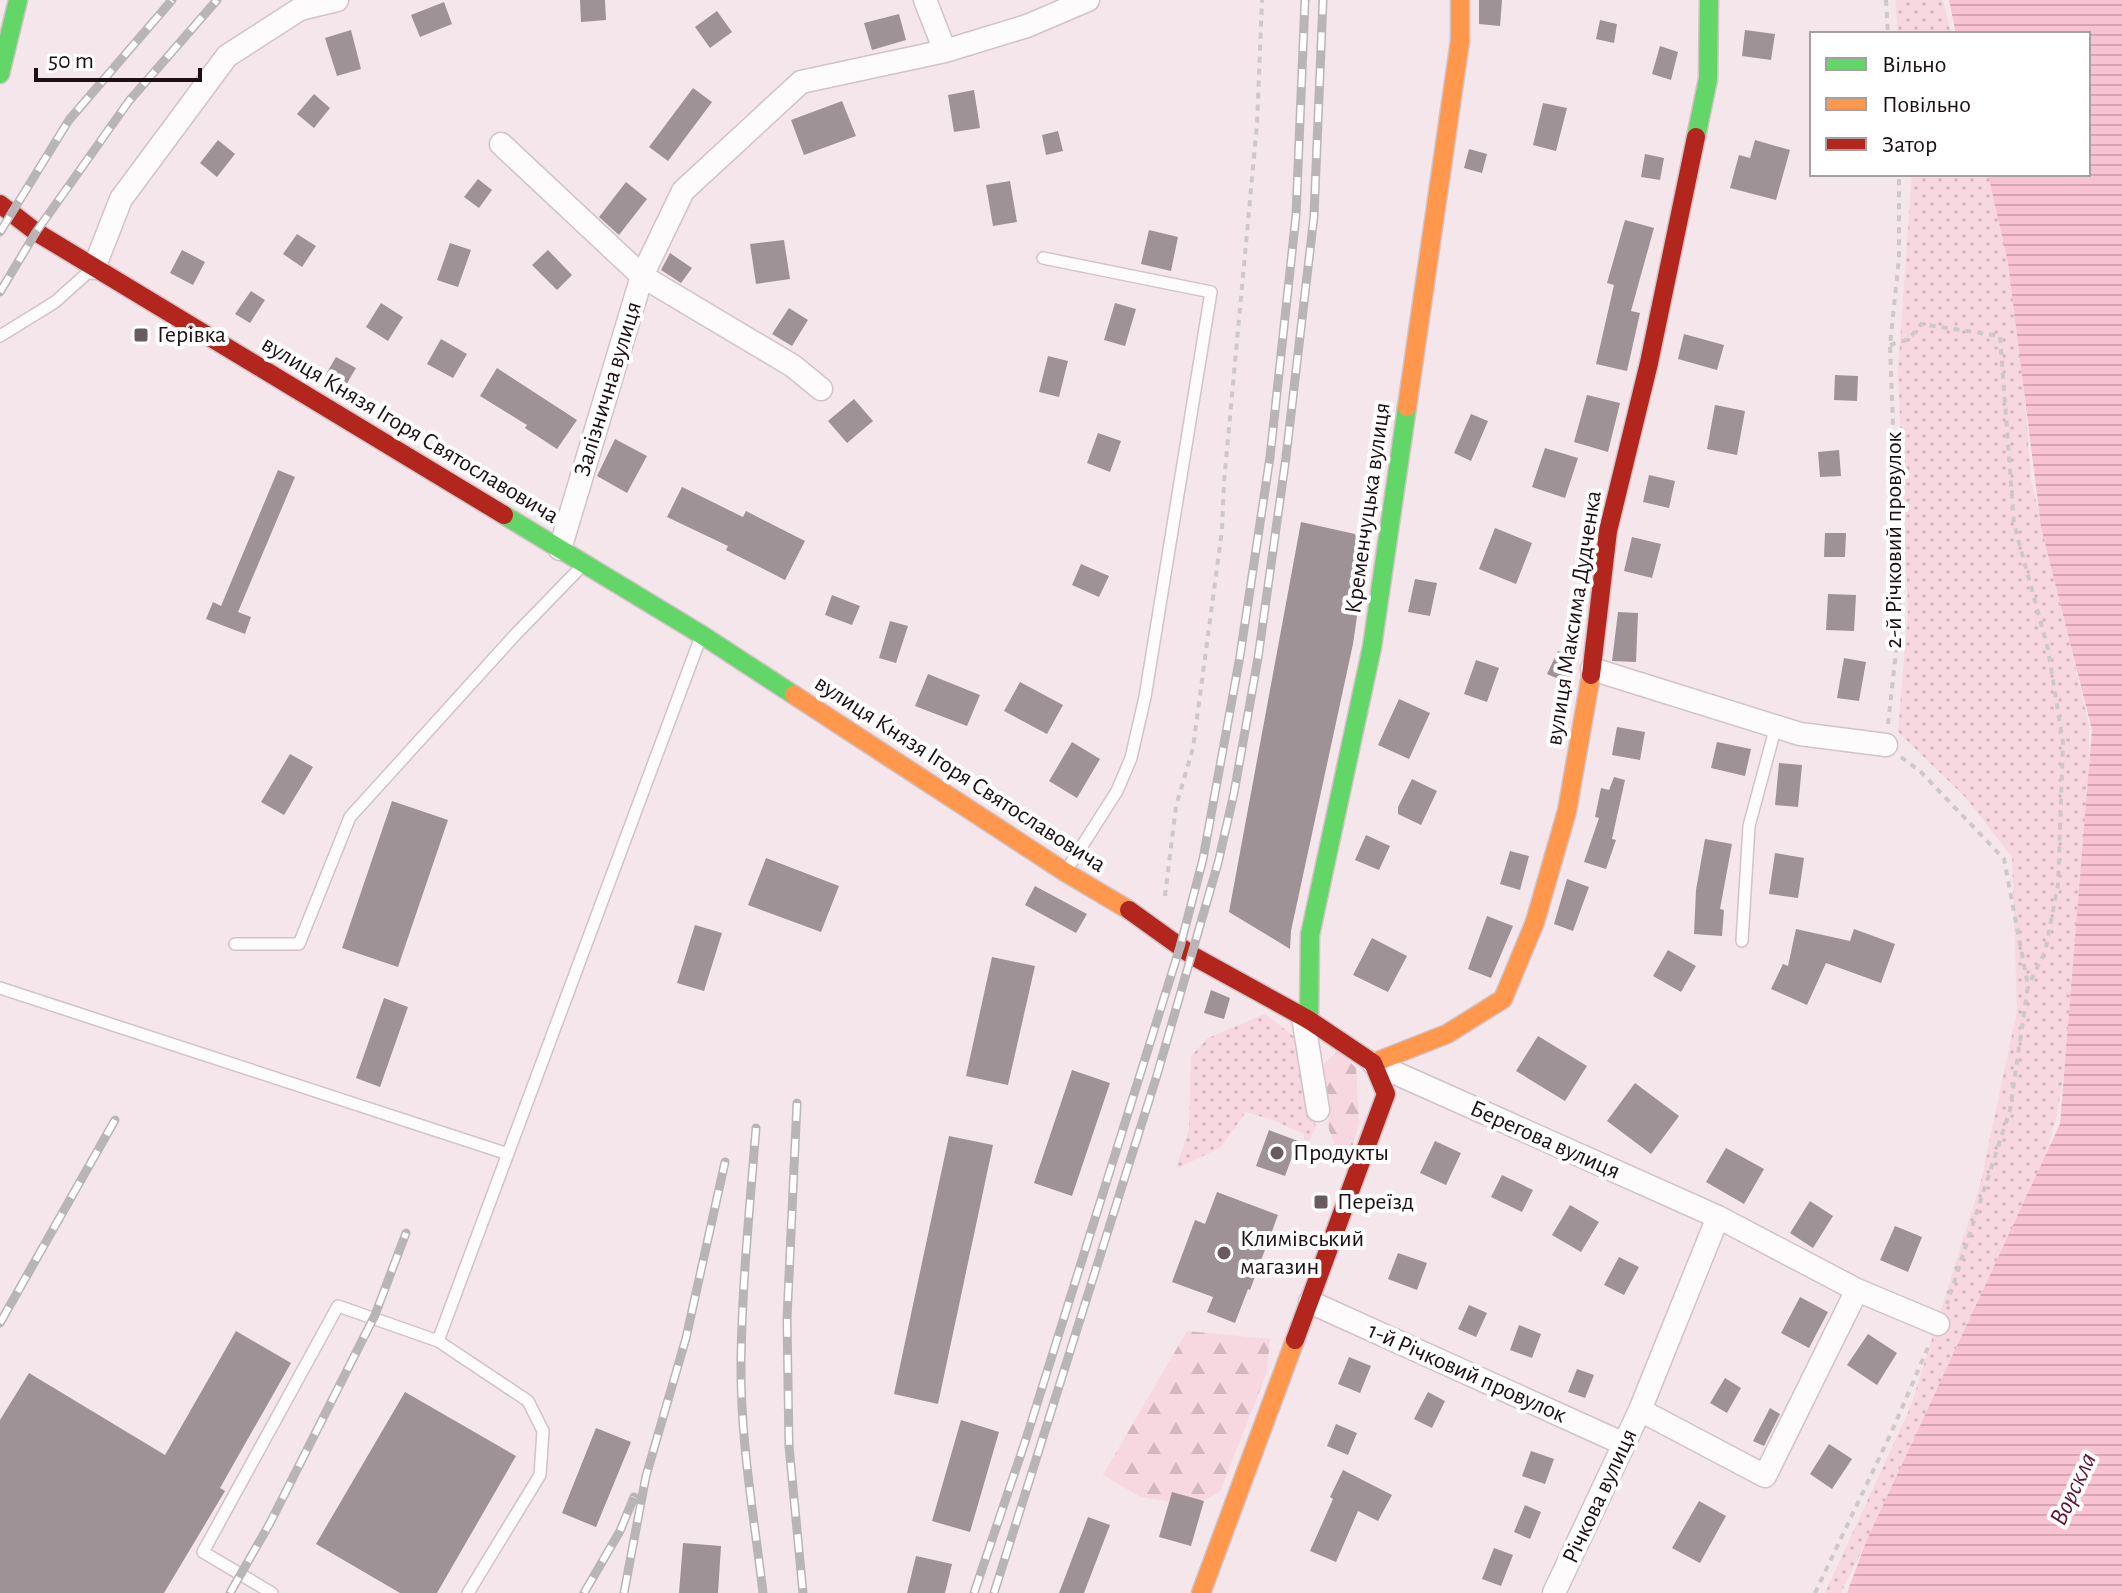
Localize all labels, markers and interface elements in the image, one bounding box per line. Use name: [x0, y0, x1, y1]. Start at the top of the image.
scale bar: [36, 32, 200, 82]
legend: [1810, 32, 2090, 176]
text: 50 m: [48, 49, 94, 73]
text: Вільно: [1882, 53, 1947, 77]
text: Повільно: [1882, 93, 1971, 117]
text: Затор: [1882, 133, 1937, 157]
street label: Залізнична вулиця: [570, 299, 646, 479]
place label: Герівка: [157, 323, 226, 347]
marker: Герівка: [132, 326, 150, 344]
street label: вулиця Князя Ігоря Святославовича: [257, 332, 563, 528]
street label: Кременчуцька вулиця: [1341, 401, 1395, 615]
street label: 2-й Річковий провулок: [1882, 432, 1906, 648]
street label: вулиця Максима Дудченка: [1542, 489, 1606, 747]
street label: вулиця Князя Ігоря Святославовича: [810, 671, 1110, 877]
street label: Берегова вулиця: [1466, 1096, 1624, 1184]
place label: Продукты: [1293, 1141, 1389, 1165]
marker: Продукты: [1268, 1144, 1286, 1162]
place label: Переїзд: [1337, 1190, 1414, 1214]
marker: Переїзд: [1312, 1193, 1330, 1211]
place label: Климівський магазин: [1240, 1227, 1364, 1279]
marker: Климівський магазин: [1215, 1244, 1233, 1262]
street label: 1-й Річковий провулок: [1364, 1318, 1570, 1428]
street label: Річкова вулиця: [1558, 1425, 1642, 1567]
water label: Ворскла: [2045, 1449, 2101, 1529]

